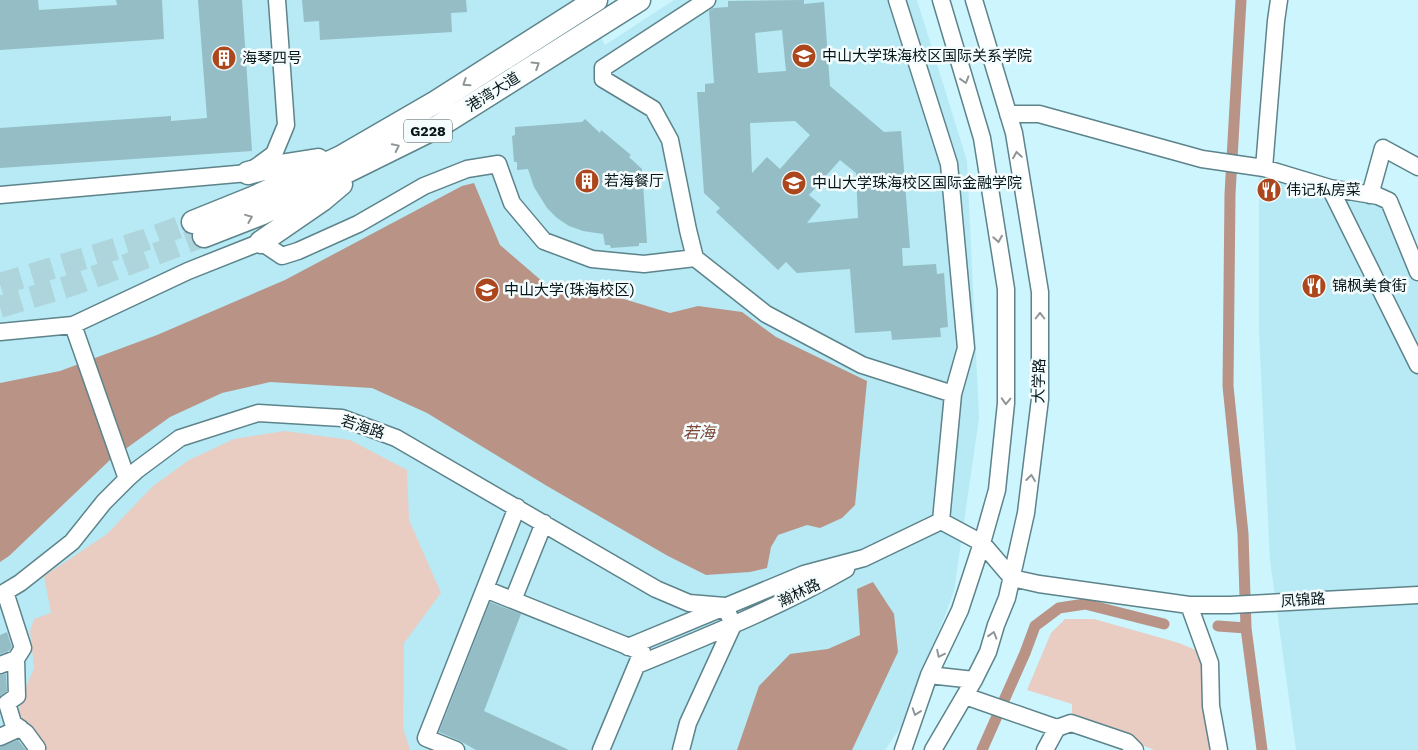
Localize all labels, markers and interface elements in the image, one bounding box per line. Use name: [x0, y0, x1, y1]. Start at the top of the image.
school or university icon: 中山大学珠海校区国际关系学院: [791, 43, 817, 69]
building icon: 海琴四号: [211, 45, 237, 71]
place label: 中山大学珠海校区国际关系学院: [822, 47, 1032, 65]
place label: 海琴四号: [242, 49, 302, 67]
one-way arrow: [530, 62, 539, 71]
street label: 港湾大道: [463, 68, 523, 116]
one-way arrow: [959, 76, 969, 84]
one-way arrow: [463, 77, 472, 86]
road number: G228: [404, 120, 452, 142]
one-way arrow: [391, 143, 400, 154]
one-way arrow: [1013, 151, 1023, 160]
building icon: 若海餐厅: [574, 168, 600, 194]
school or university icon: 中山大学珠海校区国际金融学院: [781, 170, 807, 196]
place label: 若海餐厅: [604, 172, 664, 190]
place label: 中山大学珠海校区国际金融学院: [812, 174, 1022, 192]
restaurant icon: 伟记私房菜: [1256, 177, 1282, 203]
place label: 伟记私房菜: [1286, 181, 1361, 199]
one-way arrow: [244, 214, 253, 224]
one-way arrow: [992, 235, 1003, 243]
restaurant icon: 锦枫美食街: [1301, 273, 1327, 299]
school or university icon: 中山大学(珠海校区): [474, 277, 500, 303]
place label: 锦枫美食街: [1332, 277, 1407, 295]
place label: 中山大学(珠海校区): [504, 281, 635, 299]
one-way arrow: [1035, 312, 1045, 320]
street label: 大学路: [1030, 358, 1048, 404]
one-way arrow: [1000, 397, 1011, 405]
street label: 若海路: [339, 411, 387, 443]
water label: 若海: [683, 423, 717, 442]
one-way arrow: [1025, 474, 1036, 482]
street label: 瀚林路: [775, 575, 823, 611]
street label: 凤锦路: [1280, 589, 1326, 611]
one-way arrow: [987, 632, 997, 640]
one-way arrow: [936, 649, 946, 658]
one-way arrow: [912, 708, 922, 716]

